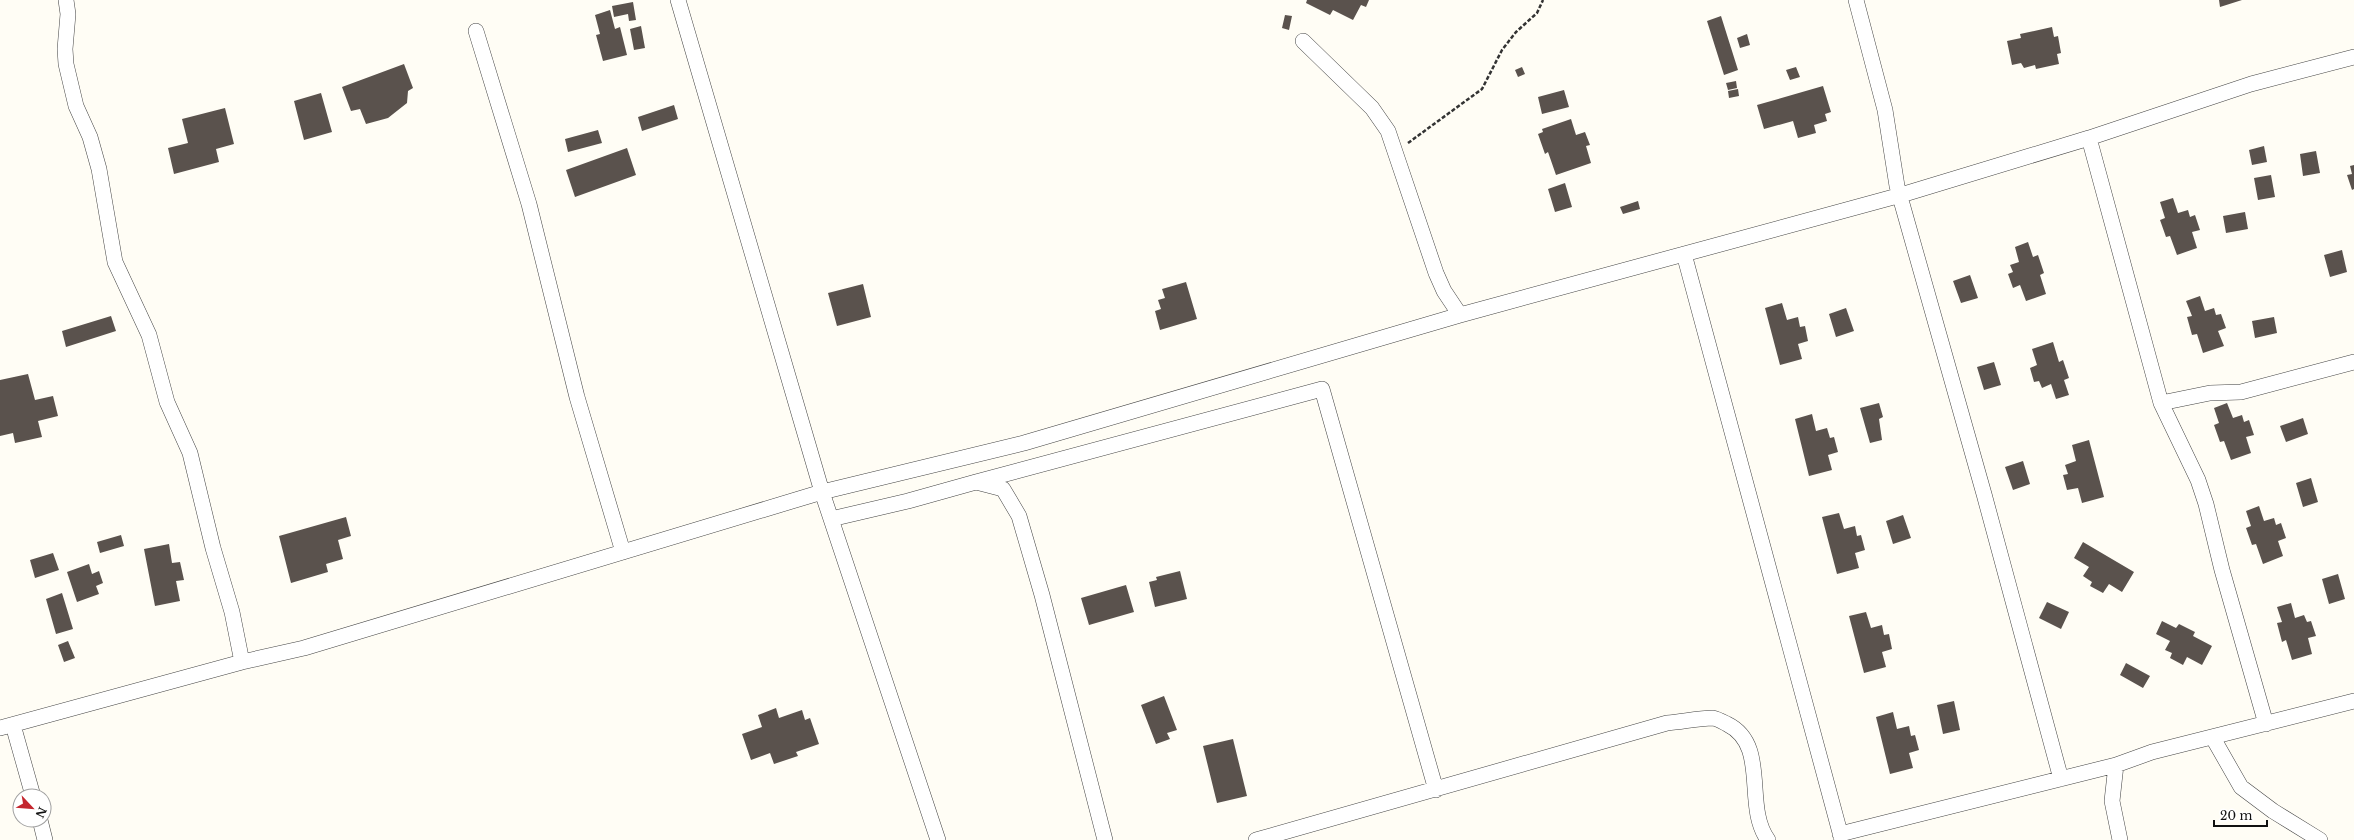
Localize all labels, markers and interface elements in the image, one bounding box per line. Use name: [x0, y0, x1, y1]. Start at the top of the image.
north arrow: [12, 788, 52, 828]
scale bar: [2214, 802, 2267, 828]
text: N: [32, 805, 50, 821]
text: 20 m: [2220, 808, 2252, 823]

